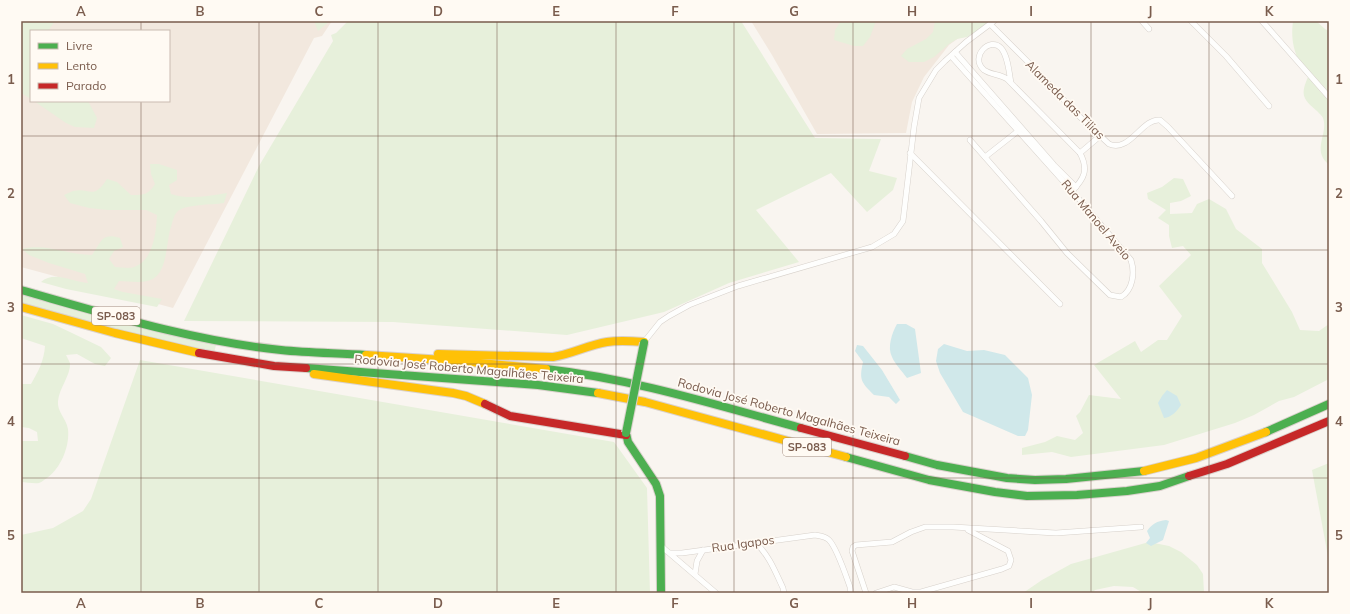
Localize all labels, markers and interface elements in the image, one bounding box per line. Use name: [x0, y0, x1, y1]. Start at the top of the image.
text: A: [76, 3, 86, 19]
text: B: [196, 3, 205, 19]
text: C: [315, 3, 324, 19]
text: D: [433, 3, 443, 19]
text: E: [552, 3, 560, 19]
text: F: [671, 3, 679, 19]
text: G: [789, 3, 799, 19]
text: H: [907, 3, 917, 19]
text: I: [1029, 3, 1033, 19]
text: J: [1148, 3, 1152, 19]
text: K: [1265, 3, 1275, 19]
legend: [30, 30, 170, 102]
text: Livre: [66, 38, 93, 53]
street label: Alameda das Tilias: [1023, 57, 1108, 142]
text: Lento: [66, 58, 97, 73]
text: 1: [7, 71, 15, 87]
text: 1: [1335, 71, 1343, 87]
text: Parado: [66, 78, 106, 93]
street label: Rua Manoel Aveio: [1058, 176, 1135, 263]
text: 2: [7, 185, 15, 201]
text: 2: [1335, 185, 1343, 201]
text: 3: [7, 299, 15, 315]
text: 3: [1335, 299, 1343, 315]
road number: SP-083: [92, 307, 140, 325]
street label: Rodovia José Roberto Magalhães Teixeira: [354, 351, 584, 386]
street label: Rodovia José Roberto Magalhães Teixeira: [676, 375, 902, 449]
text: 4: [7, 413, 15, 429]
text: 4: [1335, 413, 1343, 429]
road number: SP-083: [783, 438, 831, 456]
text: 5: [7, 527, 15, 543]
text: 5: [1335, 527, 1343, 543]
street label: Rua Igapos: [711, 532, 775, 555]
text: A: [76, 595, 86, 611]
text: B: [196, 595, 205, 611]
text: C: [315, 595, 324, 611]
text: D: [433, 595, 443, 611]
text: E: [552, 595, 560, 611]
text: F: [671, 595, 679, 611]
text: G: [789, 595, 799, 611]
text: H: [907, 595, 917, 611]
text: I: [1029, 595, 1033, 611]
text: J: [1148, 595, 1152, 611]
text: K: [1265, 595, 1275, 611]

